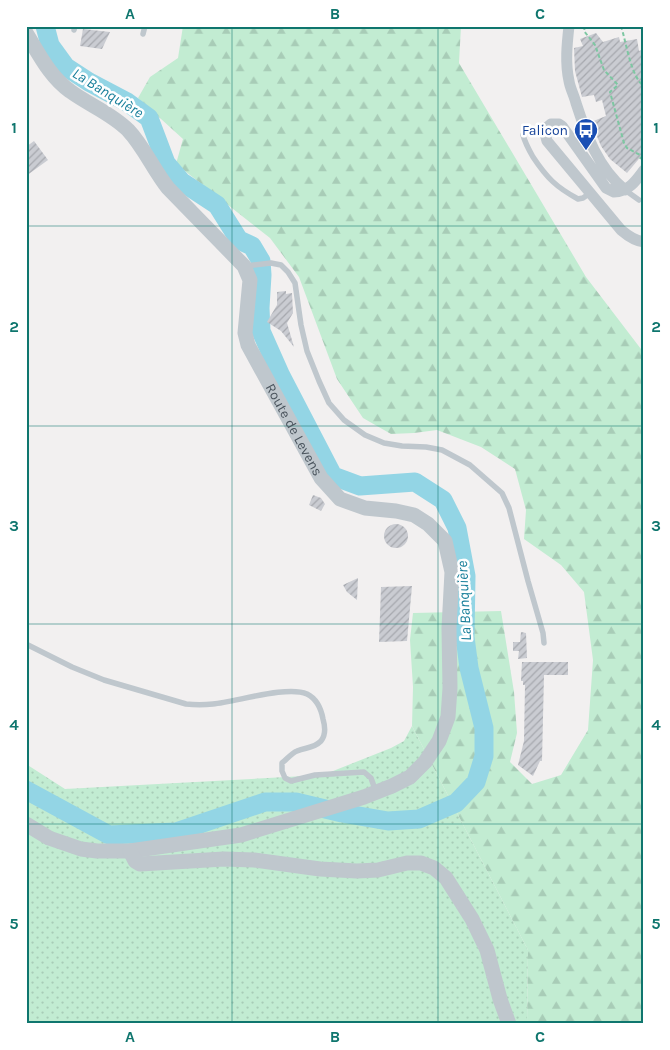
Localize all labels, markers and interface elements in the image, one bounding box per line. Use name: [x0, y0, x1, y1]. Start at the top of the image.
text: A: [125, 4, 135, 23]
text: B: [330, 4, 340, 23]
text: C: [535, 4, 545, 23]
water label: La Banquière: [69, 64, 147, 122]
bus stop icon: Falicon: [573, 117, 599, 151]
text: 1: [11, 118, 17, 137]
text: 1: [653, 118, 659, 137]
place label: Falicon: [522, 122, 568, 139]
text: 2: [9, 317, 19, 336]
text: 2: [651, 317, 661, 336]
street label: Route de Levens: [262, 380, 326, 479]
text: 3: [9, 516, 19, 535]
text: 3: [651, 516, 661, 535]
water label: La Banquière: [453, 560, 475, 642]
text: 4: [9, 715, 19, 734]
text: 4: [651, 715, 661, 734]
text: 5: [9, 914, 19, 933]
text: 5: [651, 914, 661, 933]
text: A: [125, 1027, 135, 1046]
text: B: [330, 1027, 340, 1046]
text: C: [535, 1027, 545, 1046]

